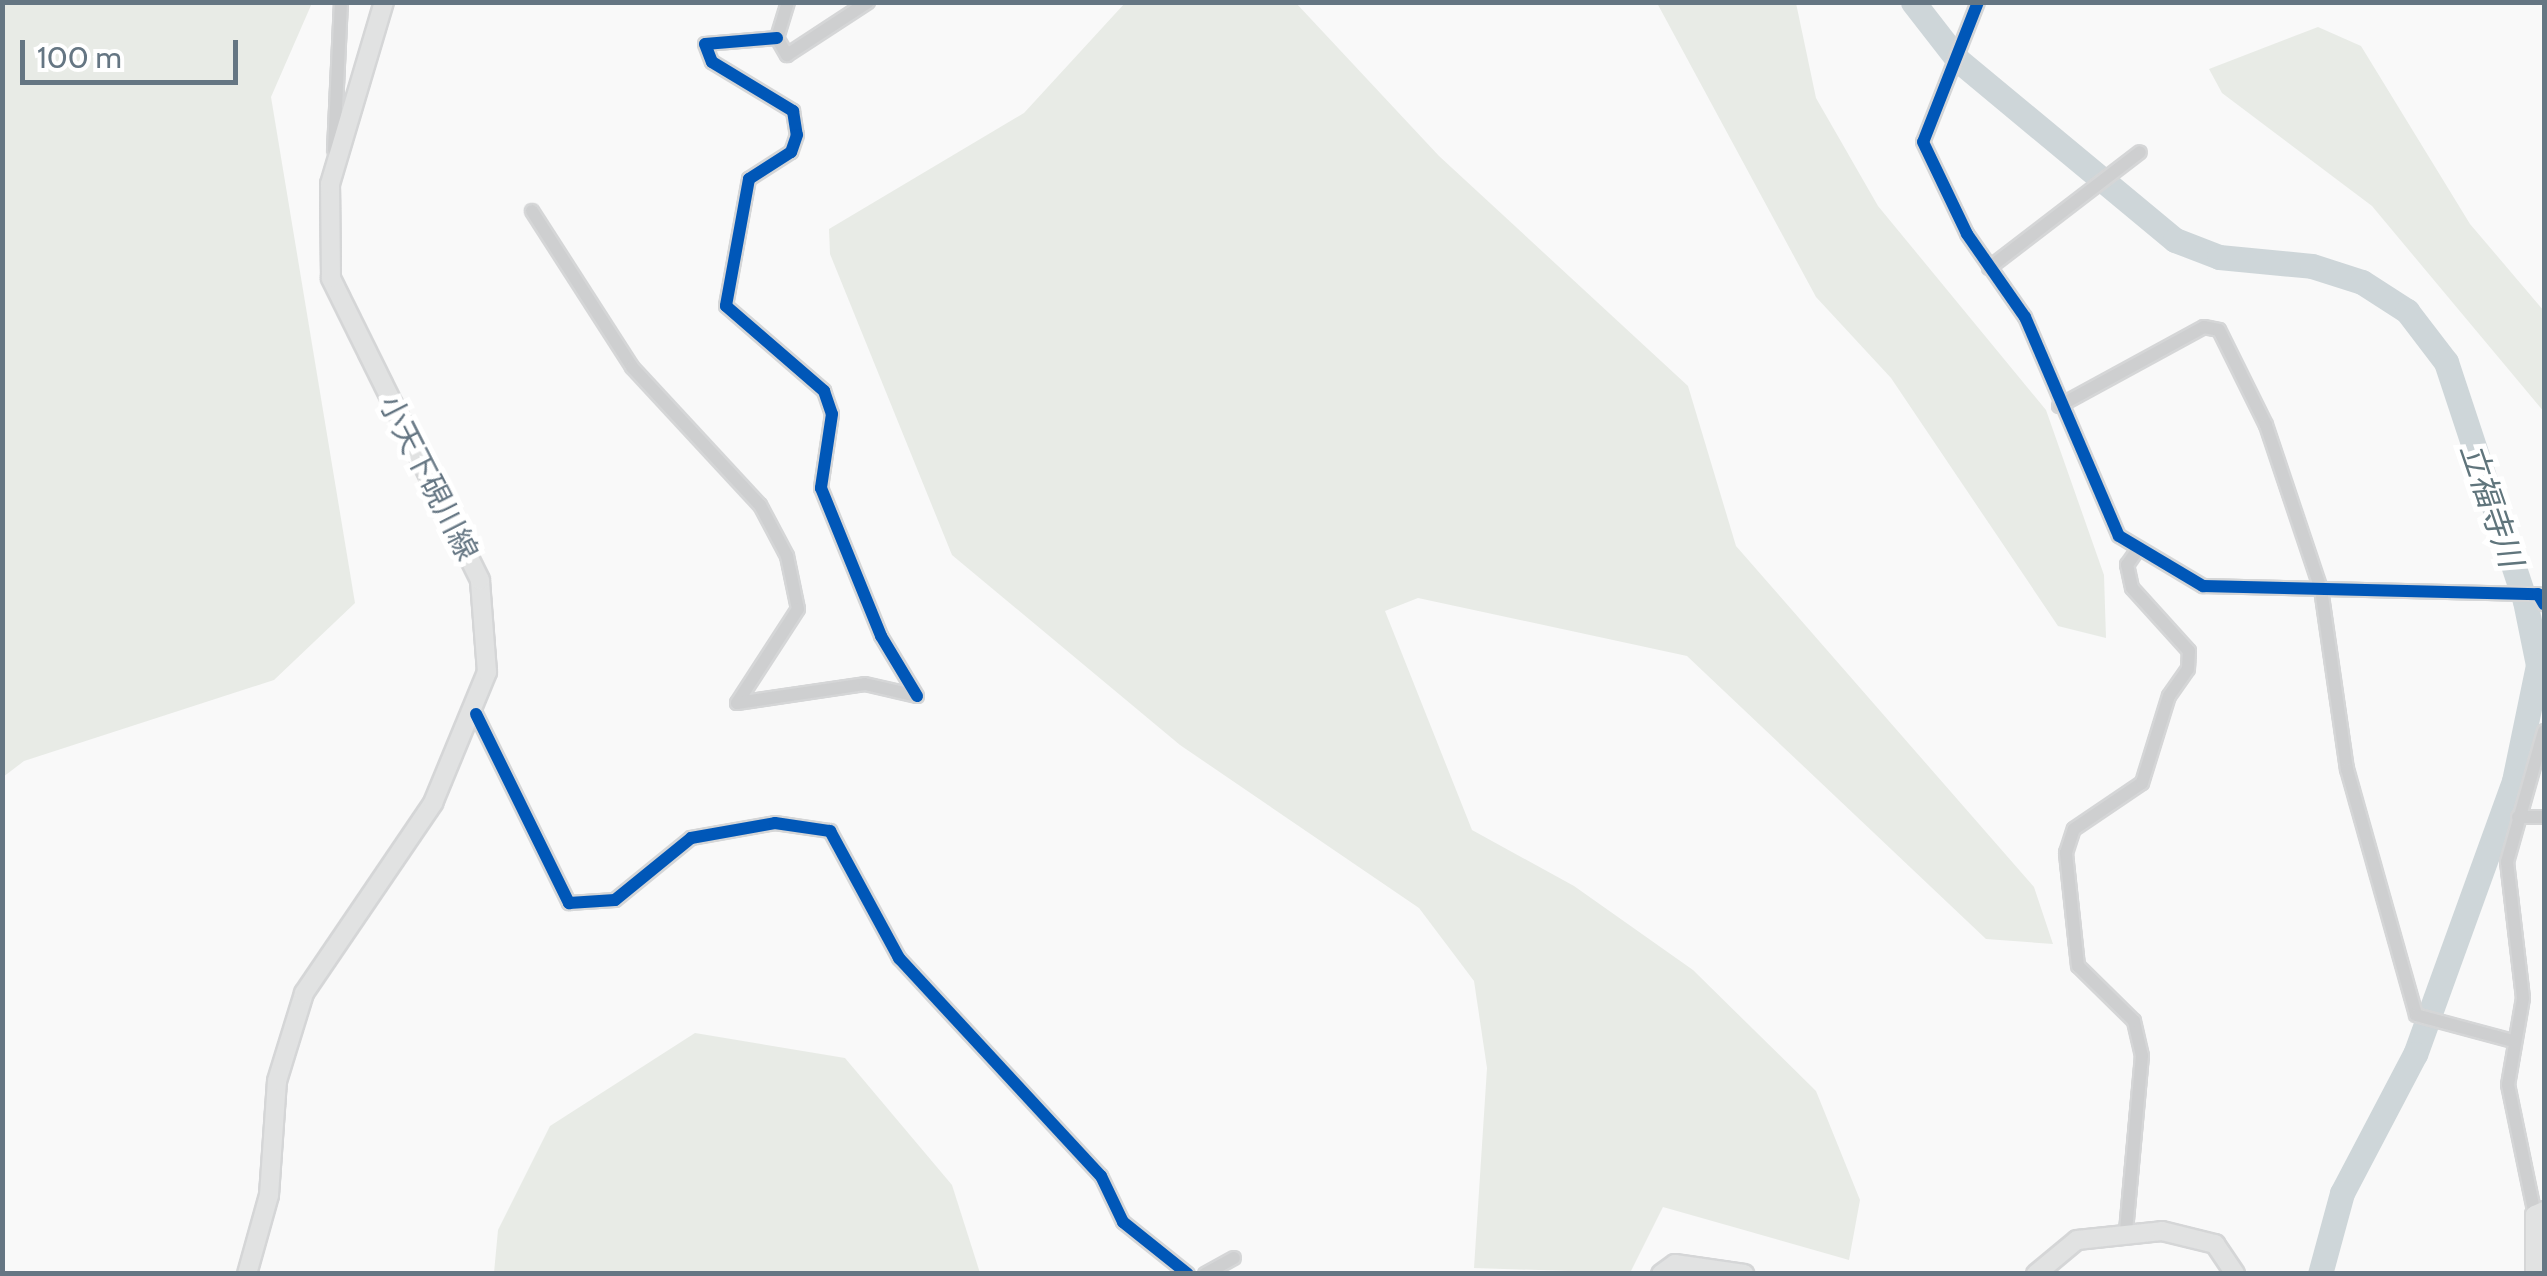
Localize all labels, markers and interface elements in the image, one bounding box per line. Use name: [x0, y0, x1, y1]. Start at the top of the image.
scale bar: [25, 20, 242, 82]
text: 100 m: [37, 39, 122, 76]
street label: 小天下硯川線: [371, 390, 485, 566]
water label: 立福寺川: [2452, 438, 2530, 572]

